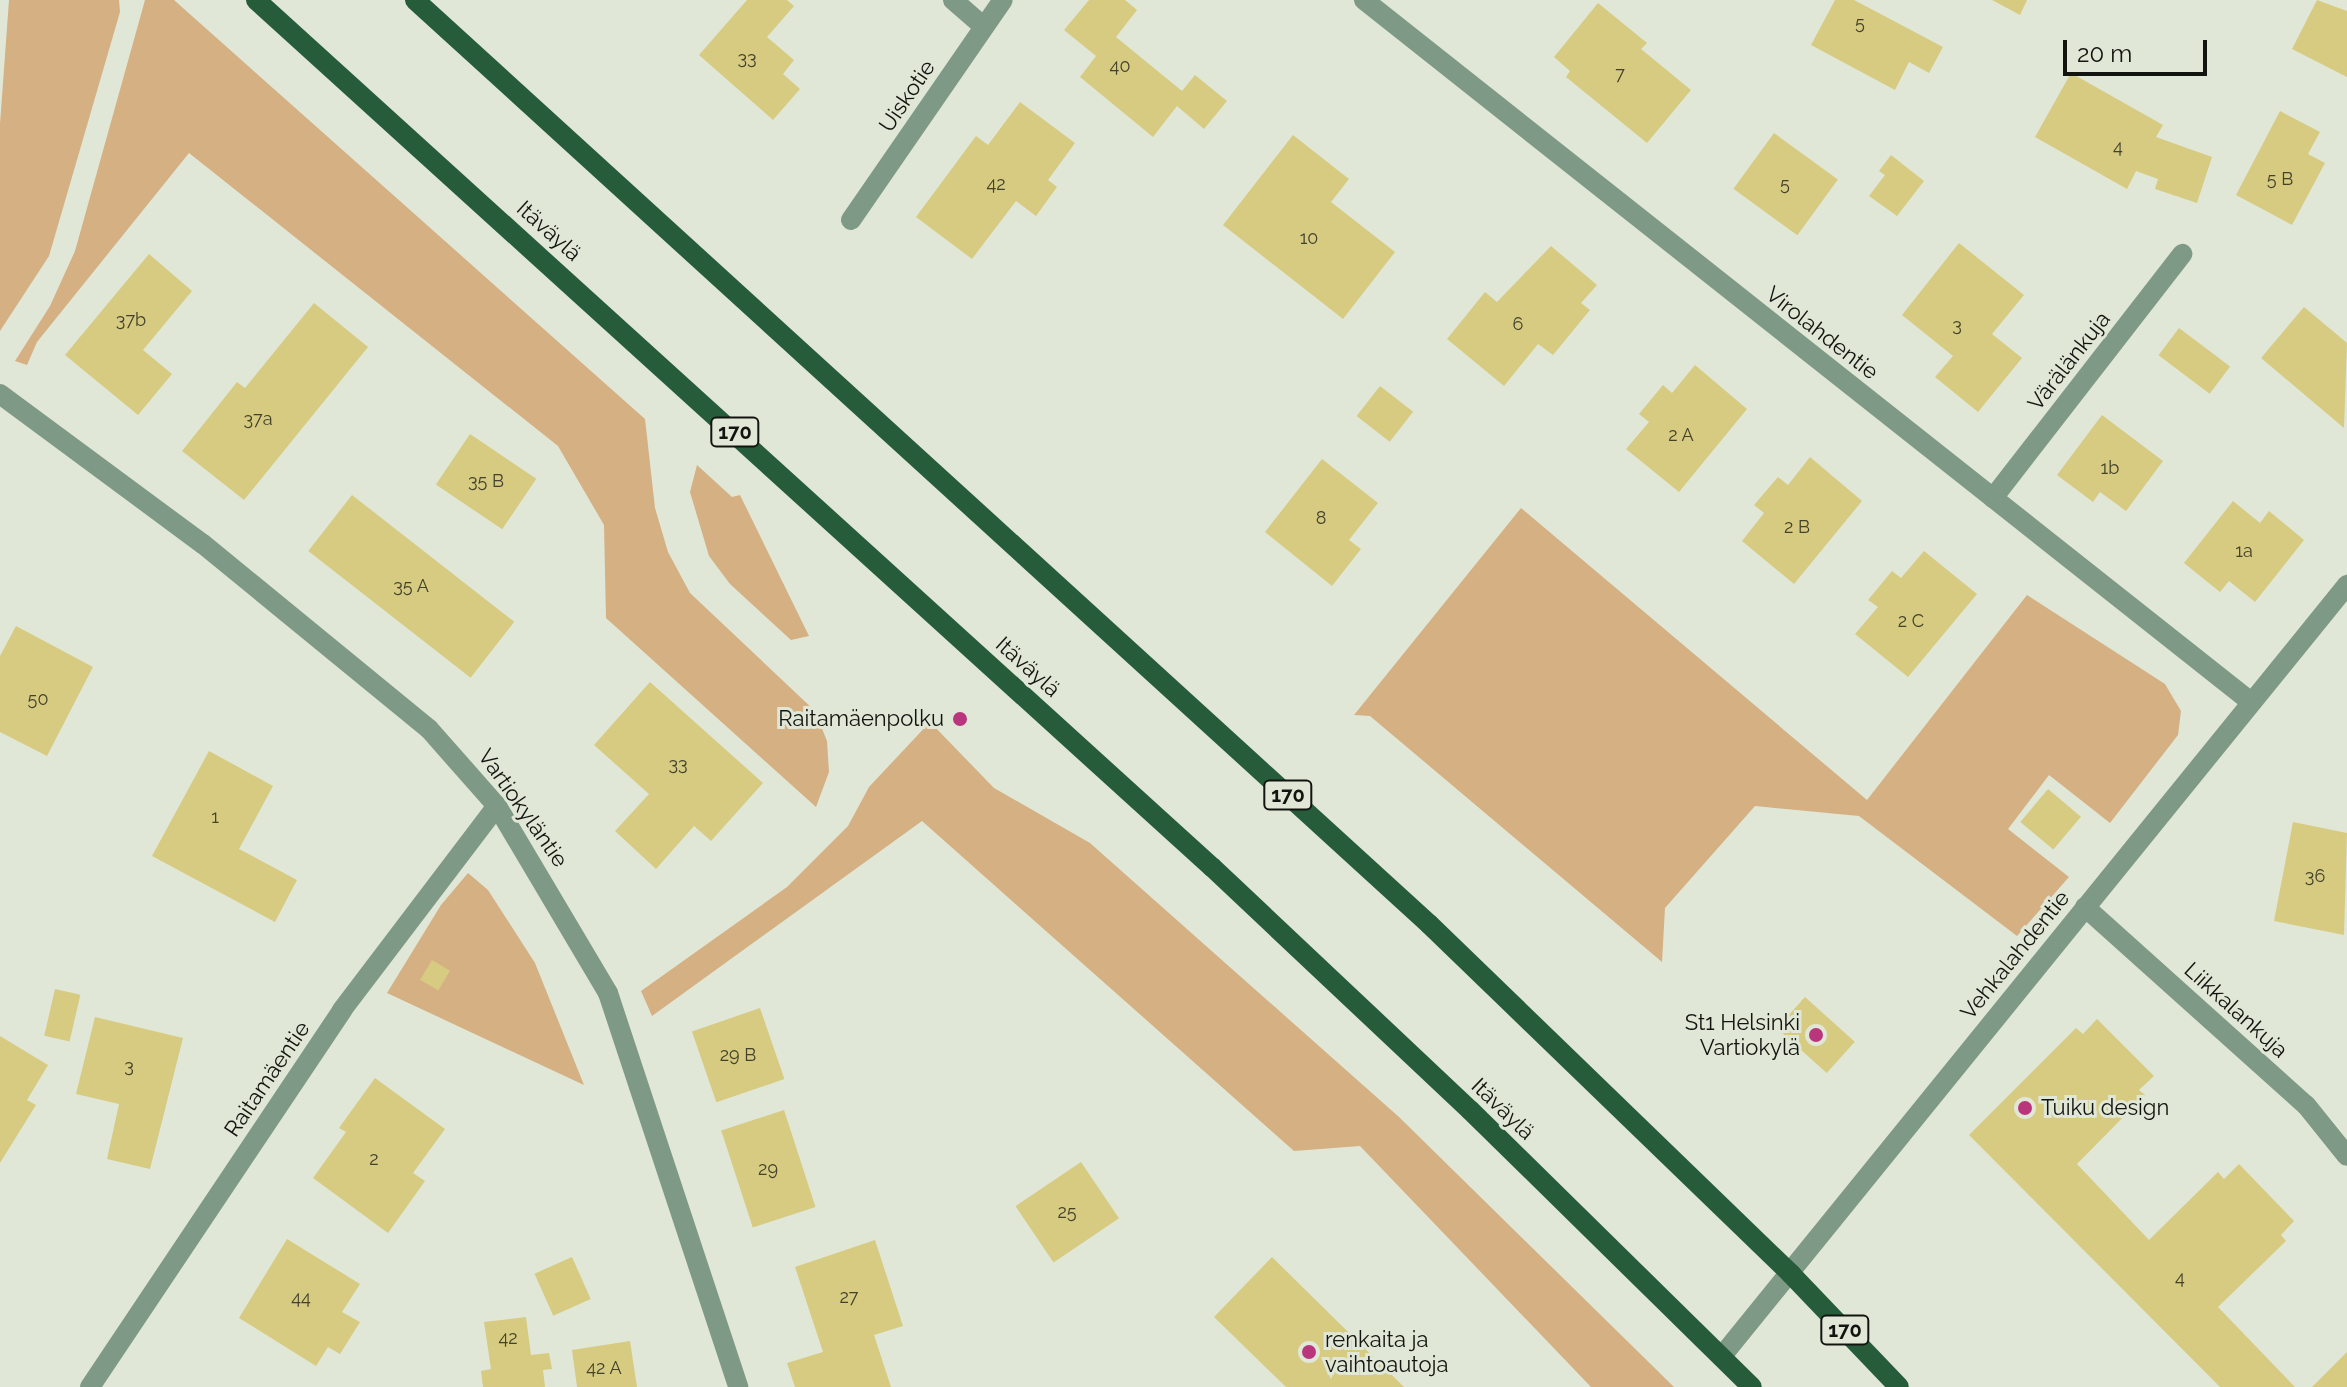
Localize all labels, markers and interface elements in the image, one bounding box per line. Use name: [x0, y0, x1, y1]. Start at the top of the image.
house number: 5: [1855, 12, 1865, 34]
scale bar: [2067, 24, 2211, 74]
text: 20 m: [2077, 39, 2132, 68]
house number: 33: [737, 47, 757, 69]
street label: Uiskotie: [873, 55, 941, 137]
house number: 40: [1110, 55, 1130, 77]
house number: 7: [1615, 63, 1625, 85]
house number: 4: [2113, 136, 2123, 158]
house number: 5 B: [2267, 168, 2293, 190]
house number: 42: [986, 173, 1006, 195]
house number: 5: [1780, 173, 1790, 195]
street label: Itäväylä: [511, 195, 587, 267]
house number: 10: [1300, 227, 1318, 249]
street label: Virolahdentie: [1761, 281, 1883, 385]
street label: Värälänkuja: [2022, 306, 2116, 416]
house number: 37b: [116, 309, 146, 331]
house number: 6: [1513, 313, 1523, 335]
house number: 3: [1952, 314, 1962, 336]
house number: 37a: [244, 408, 272, 430]
road number: 170: [709, 416, 761, 448]
house number: 2 A: [1668, 424, 1694, 446]
house number: 1b: [2101, 457, 2119, 479]
house number: 35 B: [468, 470, 504, 492]
house number: 8: [1316, 507, 1326, 529]
house number: 2 B: [1784, 516, 1810, 538]
house number: 1a: [2235, 540, 2253, 562]
house number: 35 A: [393, 575, 429, 597]
house number: 2 C: [1898, 610, 1924, 632]
street label: Itäväylä: [990, 631, 1066, 703]
house number: 50: [28, 688, 48, 710]
place label: Raitamäenpolku: [778, 706, 944, 732]
marker: Raitamäenpolku: [951, 710, 969, 728]
street label: Vartiokyläntie: [473, 744, 573, 872]
house number: 33: [668, 753, 688, 775]
road number: 170: [1262, 779, 1314, 811]
house number: 1: [211, 806, 219, 828]
house number: 36: [2305, 865, 2325, 887]
street label: Vehkalahdentie: [1955, 885, 2075, 1025]
street label: Liikkalankuja: [2179, 957, 2293, 1063]
place label: St1 Helsinki Vartiokylä: [1685, 1009, 1800, 1060]
street label: Raitamäentie: [219, 1016, 315, 1142]
marker: St1 Helsinki Vartiokylä: [1807, 1026, 1825, 1044]
house number: 29 B: [720, 1044, 756, 1066]
house number: 3: [124, 1055, 134, 1077]
street label: Itäväylä: [1466, 1073, 1540, 1145]
place label: Tuiku design: [2041, 1095, 2169, 1121]
marker: Tuiku design: [2016, 1099, 2034, 1117]
house number: 2: [369, 1148, 379, 1170]
house number: 29: [758, 1158, 778, 1180]
house number: 25: [1057, 1201, 1077, 1223]
house number: 4: [2175, 1267, 2185, 1289]
house number: 27: [839, 1286, 859, 1308]
house number: 44: [291, 1287, 311, 1309]
road number: 170: [1819, 1314, 1871, 1346]
place label: renkaita ja vaihtoautoja: [1325, 1326, 1448, 1378]
house number: 42: [498, 1327, 518, 1349]
marker: renkaita ja vaihtoautoja: [1300, 1343, 1318, 1361]
house number: 42 A: [586, 1357, 622, 1379]

